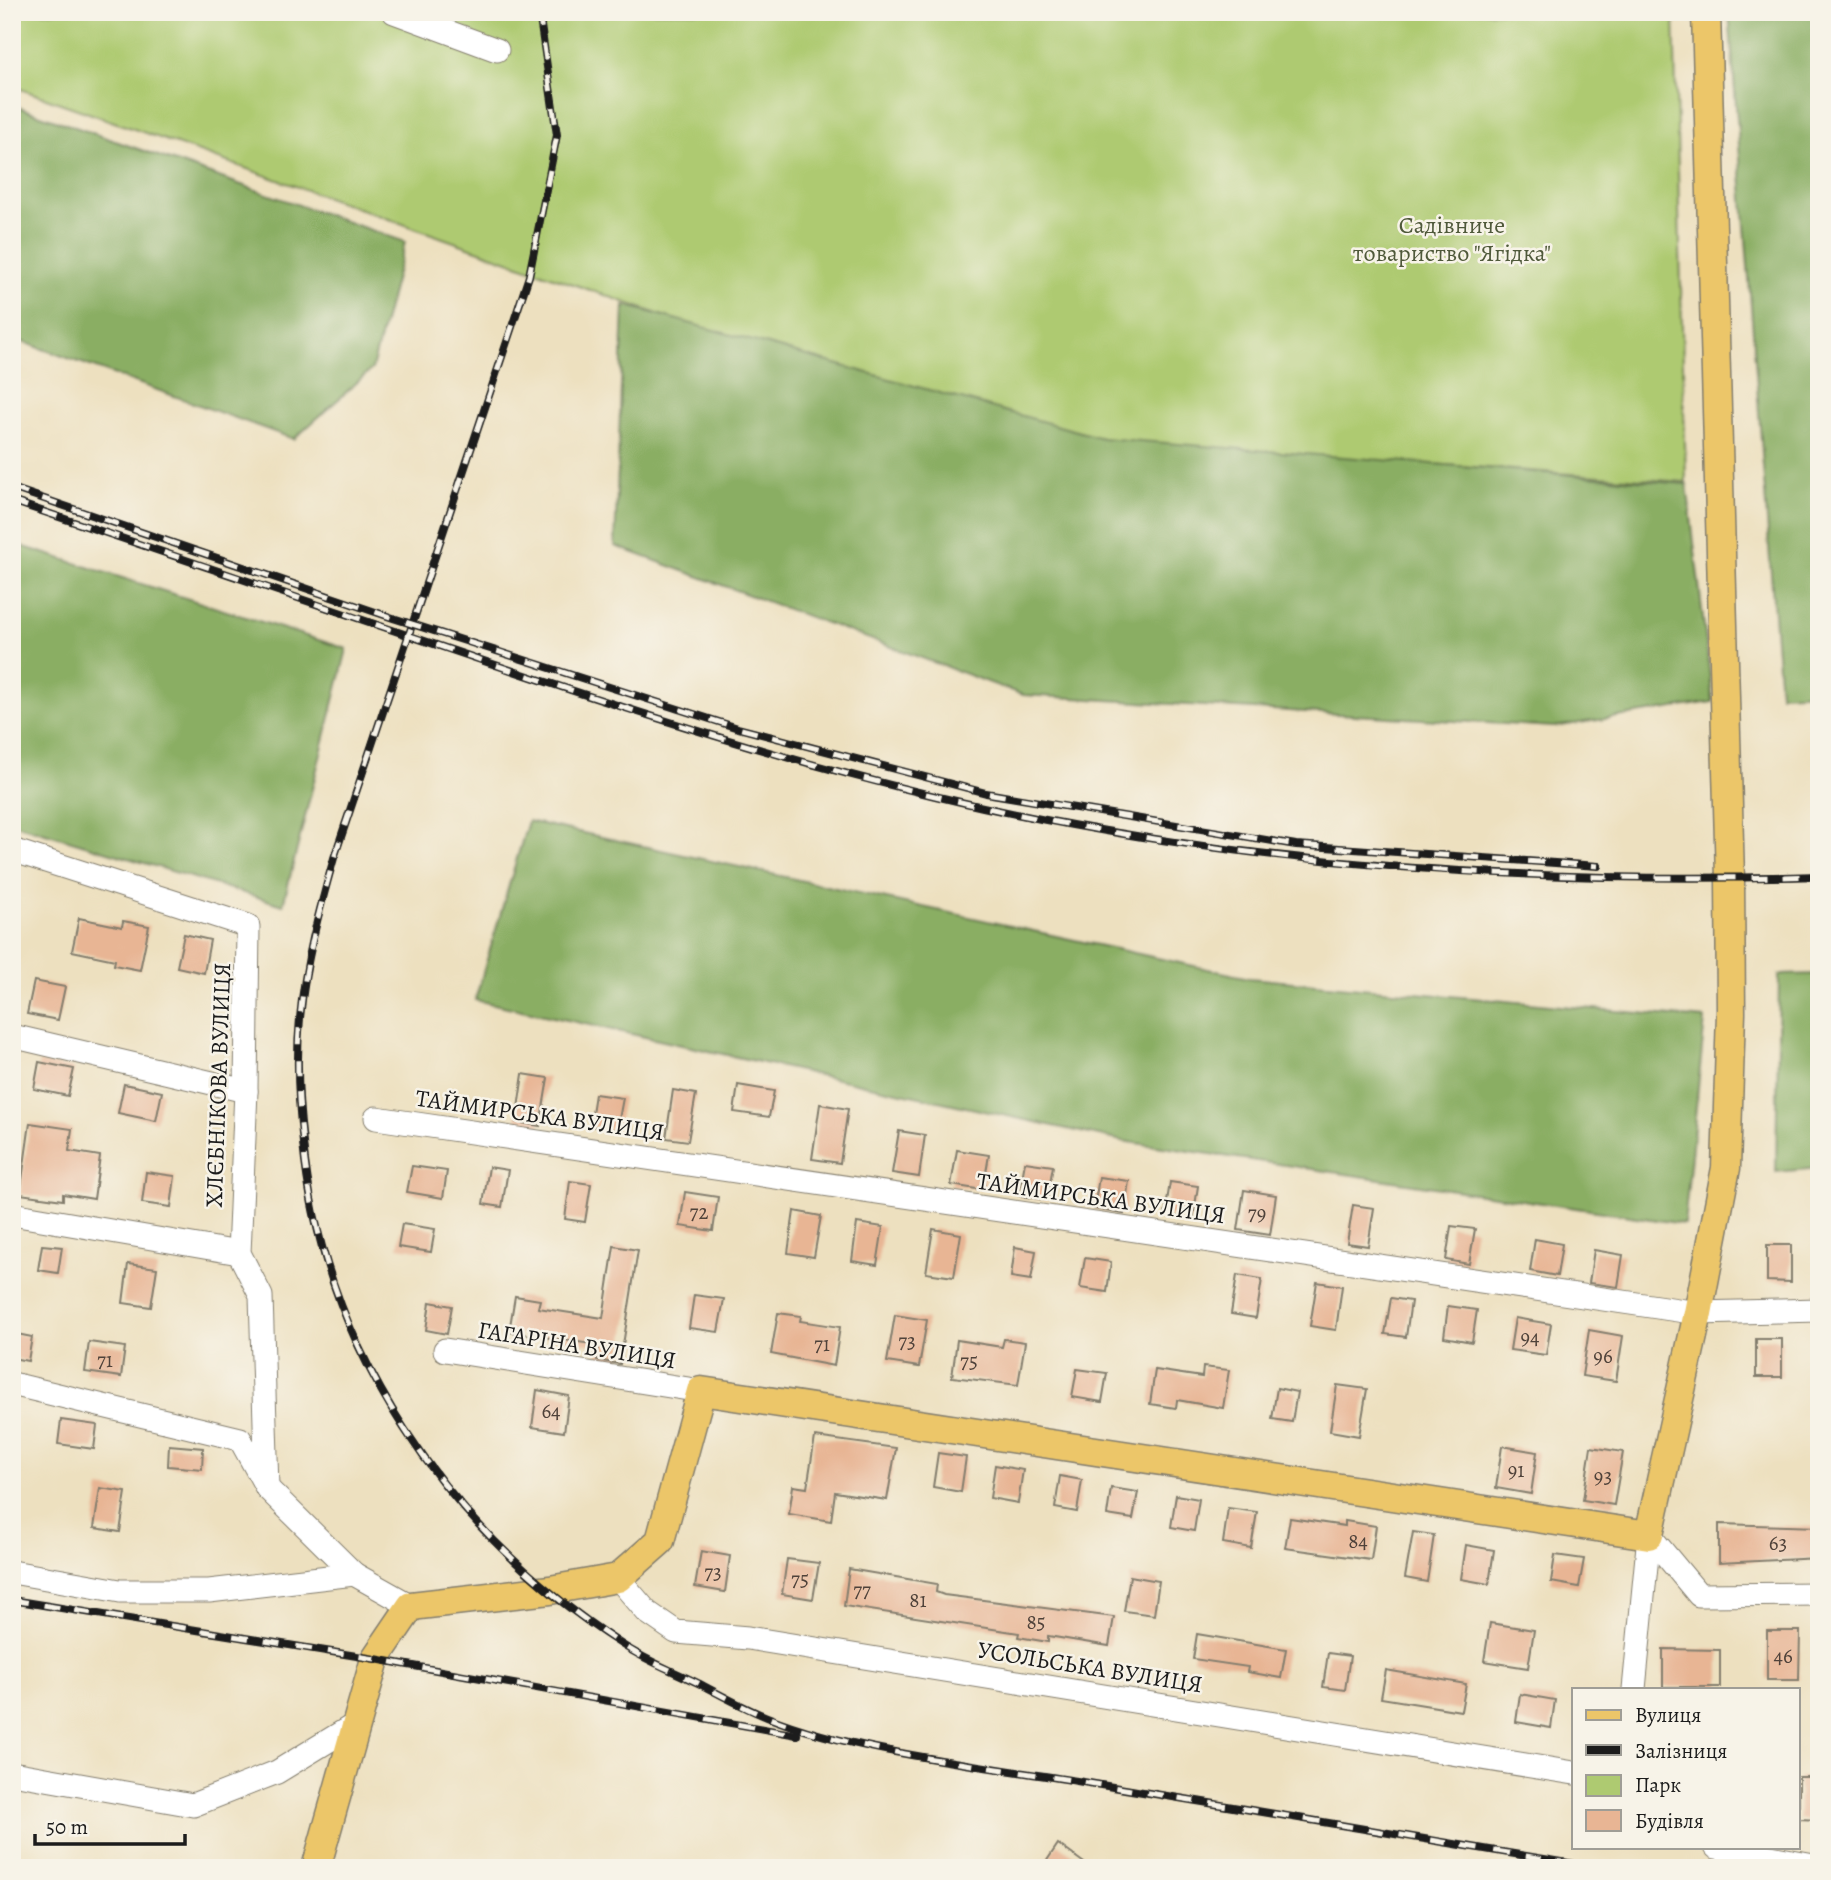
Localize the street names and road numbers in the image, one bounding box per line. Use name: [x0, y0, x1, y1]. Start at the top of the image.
street label: ХЛЄБНІКОВА ВУЛИЦЯ: [198, 962, 238, 1208]
street label: ТАЙМИРСЬКА ВУЛИЦЯ: [414, 1082, 666, 1148]
street label: ТАЙМИРСЬКА ВУЛИЦЯ: [975, 1165, 1227, 1231]
street label: ГАГАРІНА ВУЛИЦЯ: [476, 1314, 678, 1376]
street label: УСОЛЬСЬКА ВУЛИЦЯ: [975, 1633, 1205, 1701]

